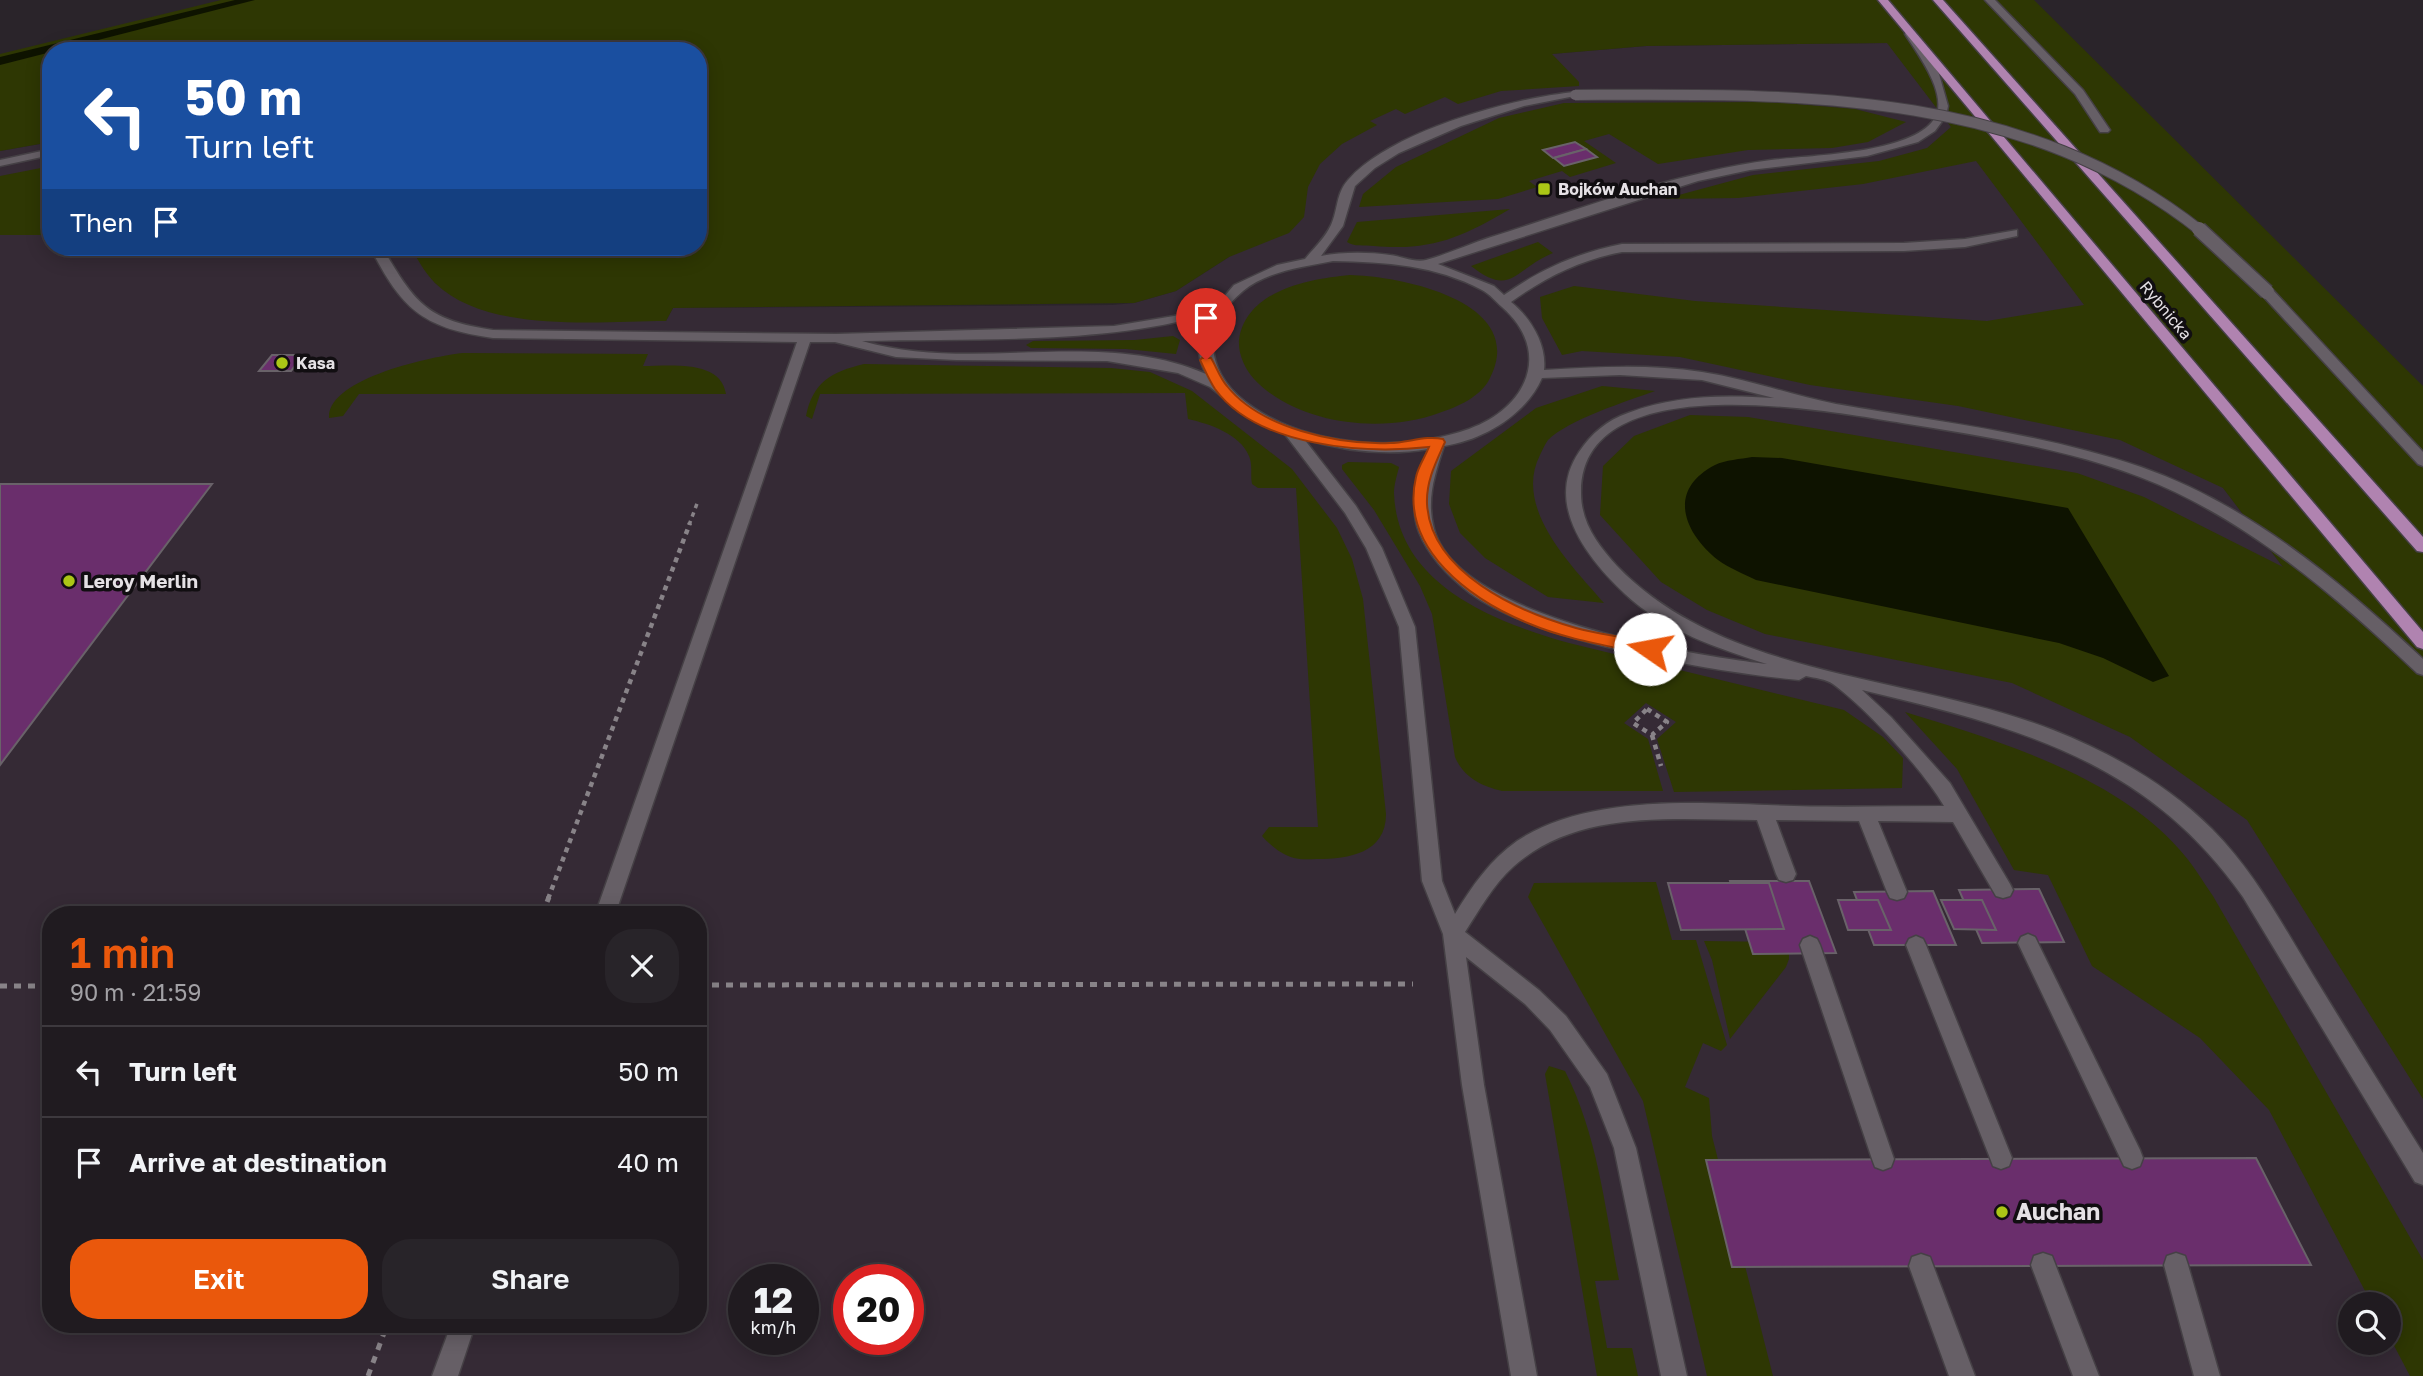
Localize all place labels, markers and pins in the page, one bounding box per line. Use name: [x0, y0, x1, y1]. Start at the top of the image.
place label: Bojków Auchan: [1558, 179, 1678, 199]
marker: Bojków Auchan: [1536, 181, 1552, 197]
pin: [1176, 288, 1236, 360]
place label: Kasa: [296, 353, 335, 373]
marker: Kasa: [274, 355, 290, 371]
place label: Leroy Merlin: [83, 569, 198, 592]
marker: Leroy Merlin: [61, 573, 77, 589]
place label: Auchan: [2016, 1197, 2100, 1225]
marker: Auchan: [1994, 1204, 2010, 1220]

